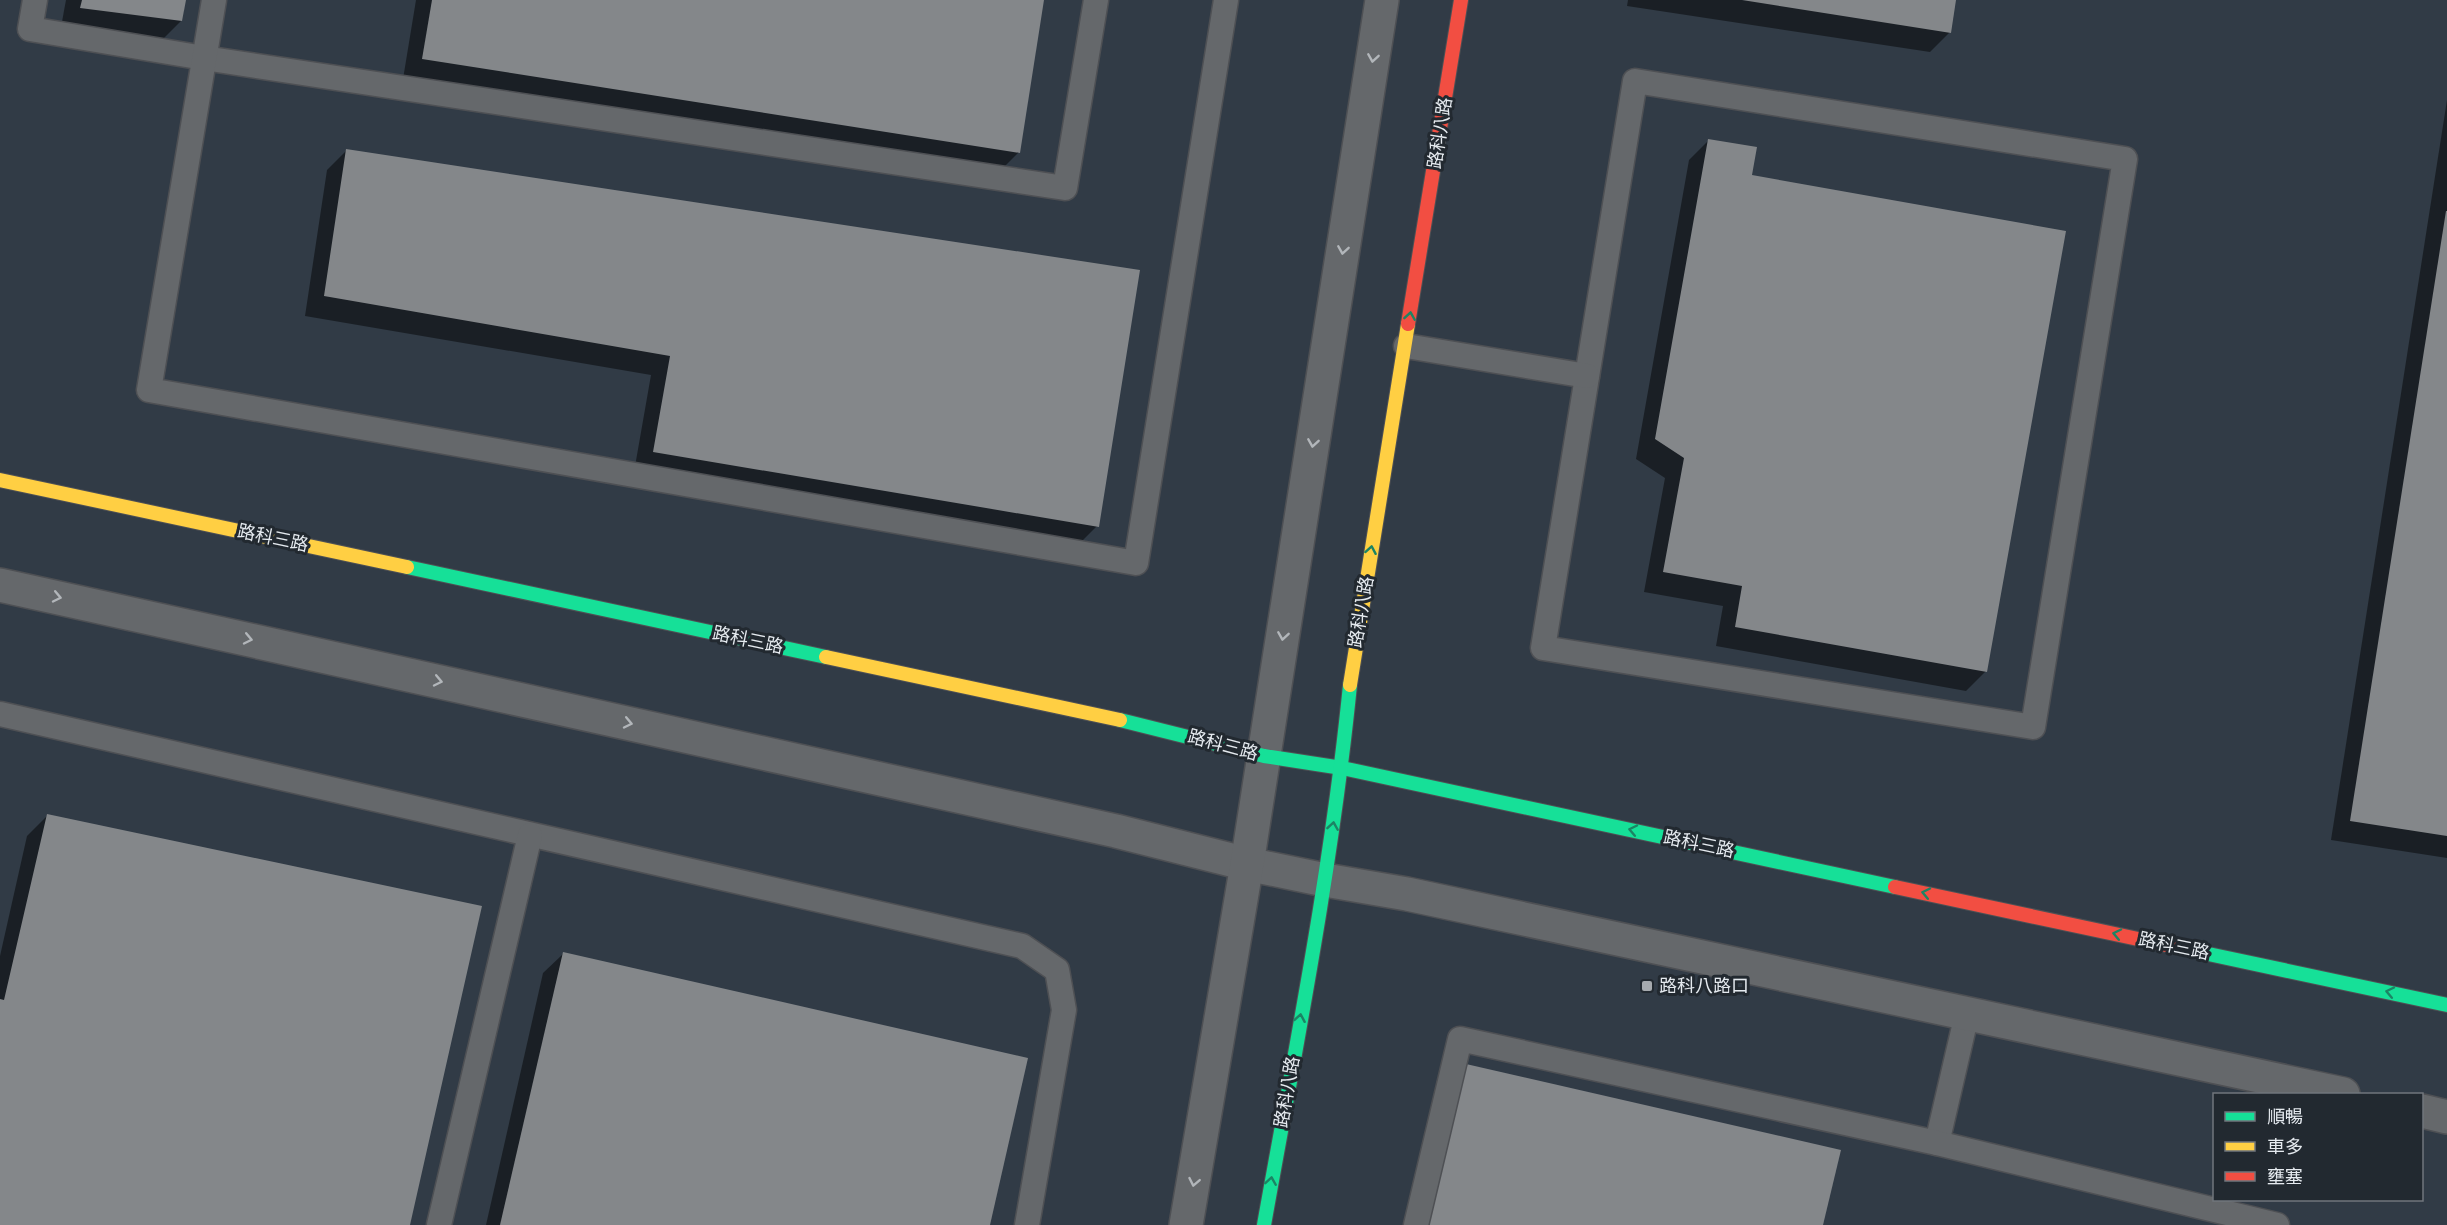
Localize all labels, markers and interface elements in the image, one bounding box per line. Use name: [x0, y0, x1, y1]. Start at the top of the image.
one-way arrow: [1367, 53, 1379, 62]
street label: 路科八路: [1424, 96, 1456, 170]
one-way arrow: [1337, 246, 1349, 255]
one-way arrow: [1404, 312, 1416, 321]
one-way arrow: [1307, 439, 1319, 448]
street label: 路科三路: [235, 520, 311, 556]
one-way arrow: [1365, 545, 1377, 555]
street label: 路科八路: [1344, 575, 1378, 649]
one-way arrow: [52, 590, 62, 603]
street label: 路科三路: [710, 622, 786, 658]
one-way arrow: [1277, 631, 1289, 640]
one-way arrow: [242, 632, 252, 645]
one-way arrow: [433, 674, 443, 687]
one-way arrow: [623, 716, 633, 729]
street label: 路科三路: [1185, 725, 1261, 765]
one-way arrow: [1327, 822, 1339, 831]
one-way arrow: [1628, 824, 1638, 837]
street label: 路科三路: [1661, 826, 1737, 862]
one-way arrow: [1922, 887, 1932, 900]
one-way arrow: [2112, 928, 2122, 941]
street label: 路科三路: [2136, 928, 2212, 964]
place label: 路科八路口: [1659, 975, 1749, 997]
marker: 路科八路口: [1640, 979, 1654, 993]
one-way arrow: [2385, 987, 2395, 1000]
one-way arrow: [1293, 1014, 1306, 1024]
street label: 路科八路: [1270, 1055, 1304, 1129]
legend: [2213, 1093, 2423, 1201]
text: 順暢: [2267, 1106, 2303, 1128]
text: 車多: [2267, 1136, 2303, 1158]
text: 壅塞: [2267, 1166, 2303, 1188]
one-way arrow: [1189, 1177, 1201, 1187]
one-way arrow: [1265, 1177, 1277, 1186]

